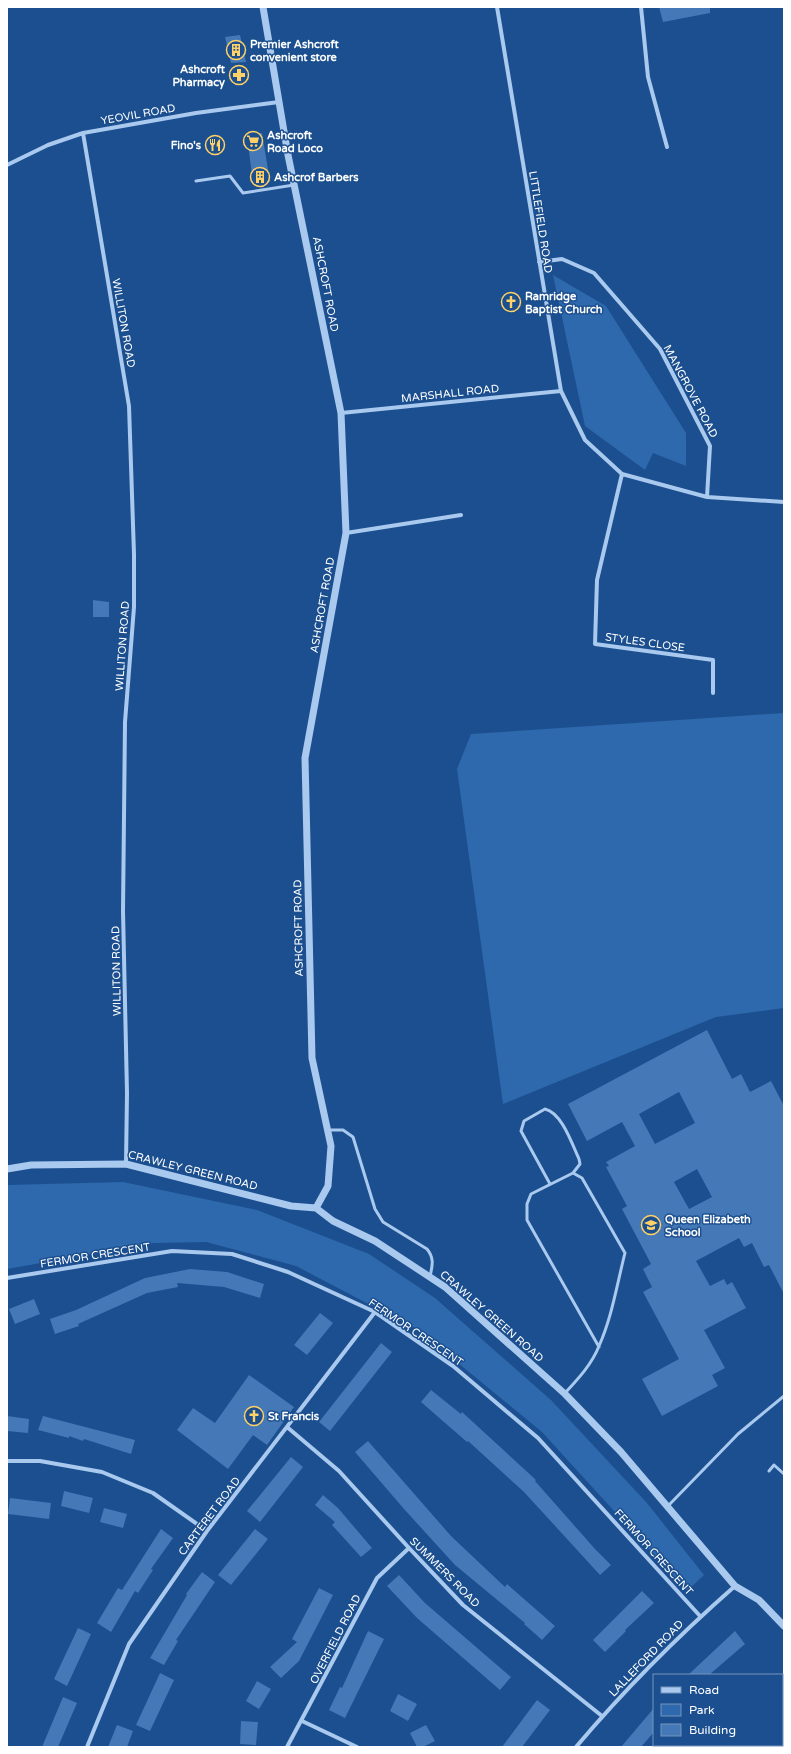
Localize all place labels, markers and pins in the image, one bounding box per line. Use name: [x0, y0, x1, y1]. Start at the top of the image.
place label: Premier Ashcroft convenient store: [250, 38, 340, 64]
building icon: Premier Ashcroft convenient store: [225, 39, 247, 61]
place label: Ashcroft Pharmacy: [173, 63, 226, 90]
pharmacy icon: Ashcroft Pharmacy: [228, 64, 250, 86]
place label: Ashcroft Road Loco: [267, 129, 323, 155]
supermarket icon: Ashcroft Road Loco: [242, 130, 264, 152]
restaurant icon: Fino's: [204, 134, 226, 156]
place label: Fino's: [171, 139, 202, 152]
building icon: Ashcrof Barbers: [249, 166, 271, 188]
place label: Ashcrof Barbers: [274, 171, 359, 184]
place label: Ramridge Baptist Church: [525, 290, 603, 317]
church icon: Ramridge Baptist Church: [500, 291, 522, 313]
place label: Queen Elizabeth School: [665, 1213, 751, 1239]
school or university icon: Queen Elizabeth School: [640, 1214, 662, 1236]
church icon: St Francis: [243, 1405, 265, 1427]
place label: St Francis: [268, 1410, 320, 1423]

